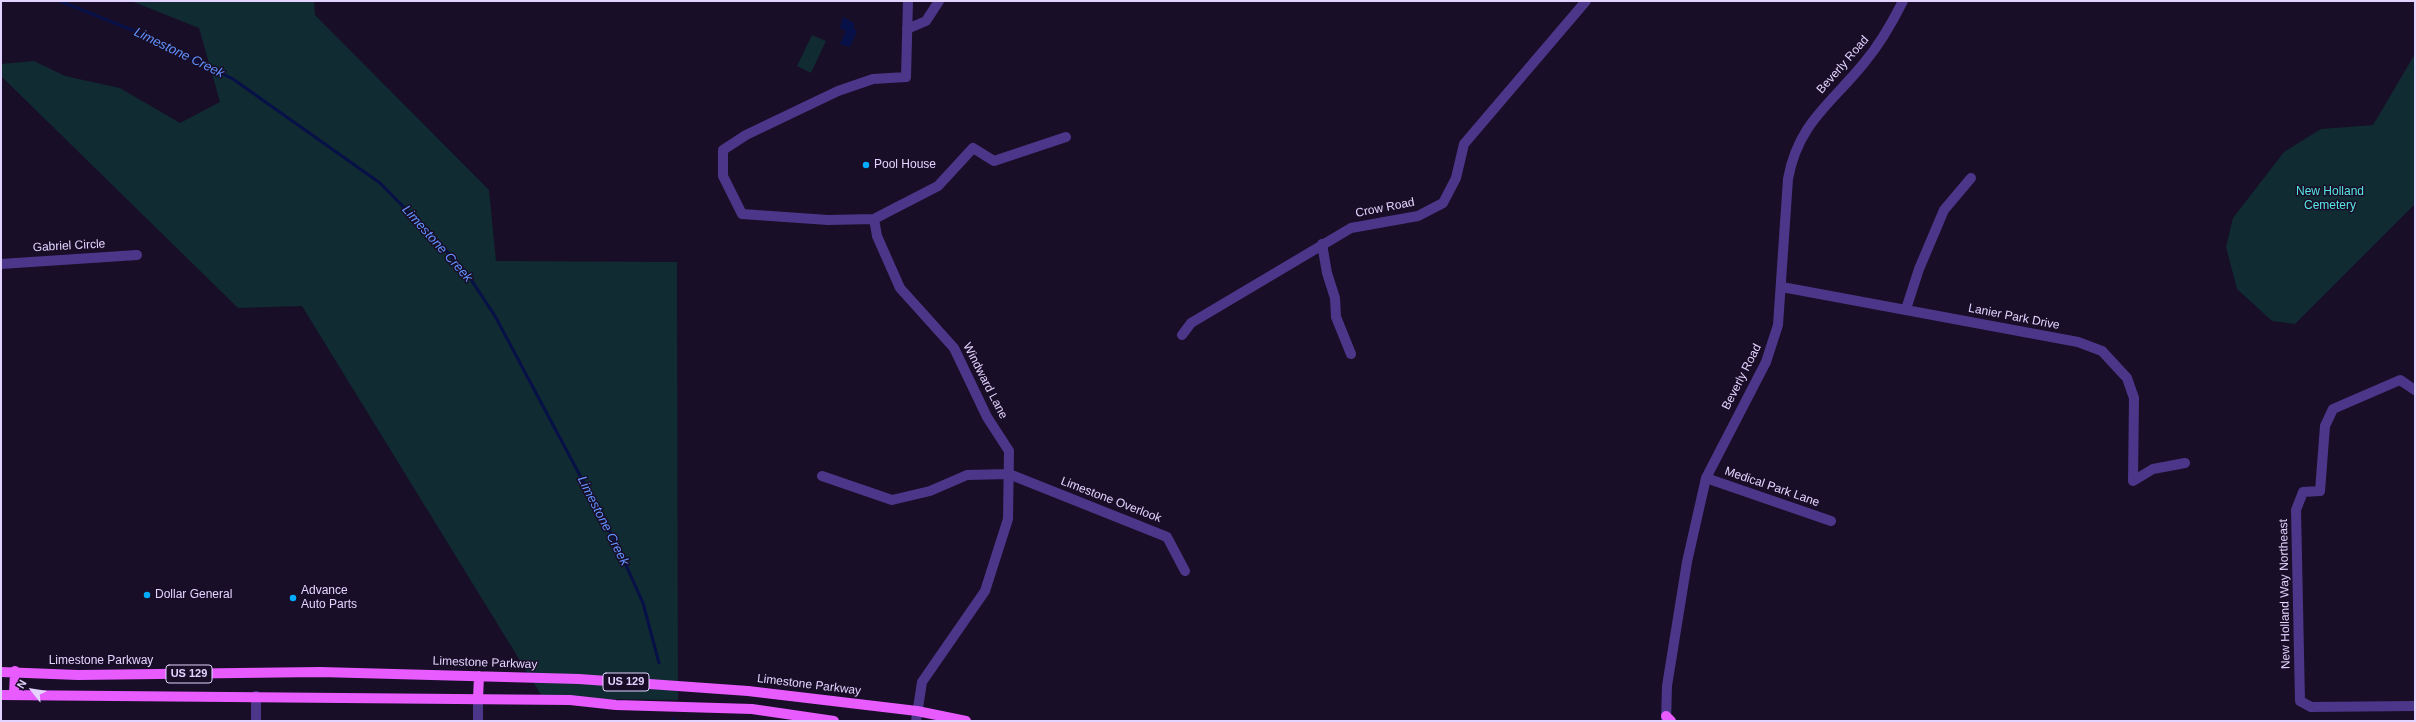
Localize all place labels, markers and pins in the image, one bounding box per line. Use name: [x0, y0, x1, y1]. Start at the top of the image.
place label: Pool House: [874, 158, 936, 172]
marker: Pool House: [861, 160, 871, 170]
place label: Advance Auto Parts: [301, 584, 357, 612]
place label: Dollar General: [155, 588, 232, 602]
marker: Dollar General: [142, 590, 152, 600]
marker: Advance Auto Parts: [288, 593, 298, 603]

